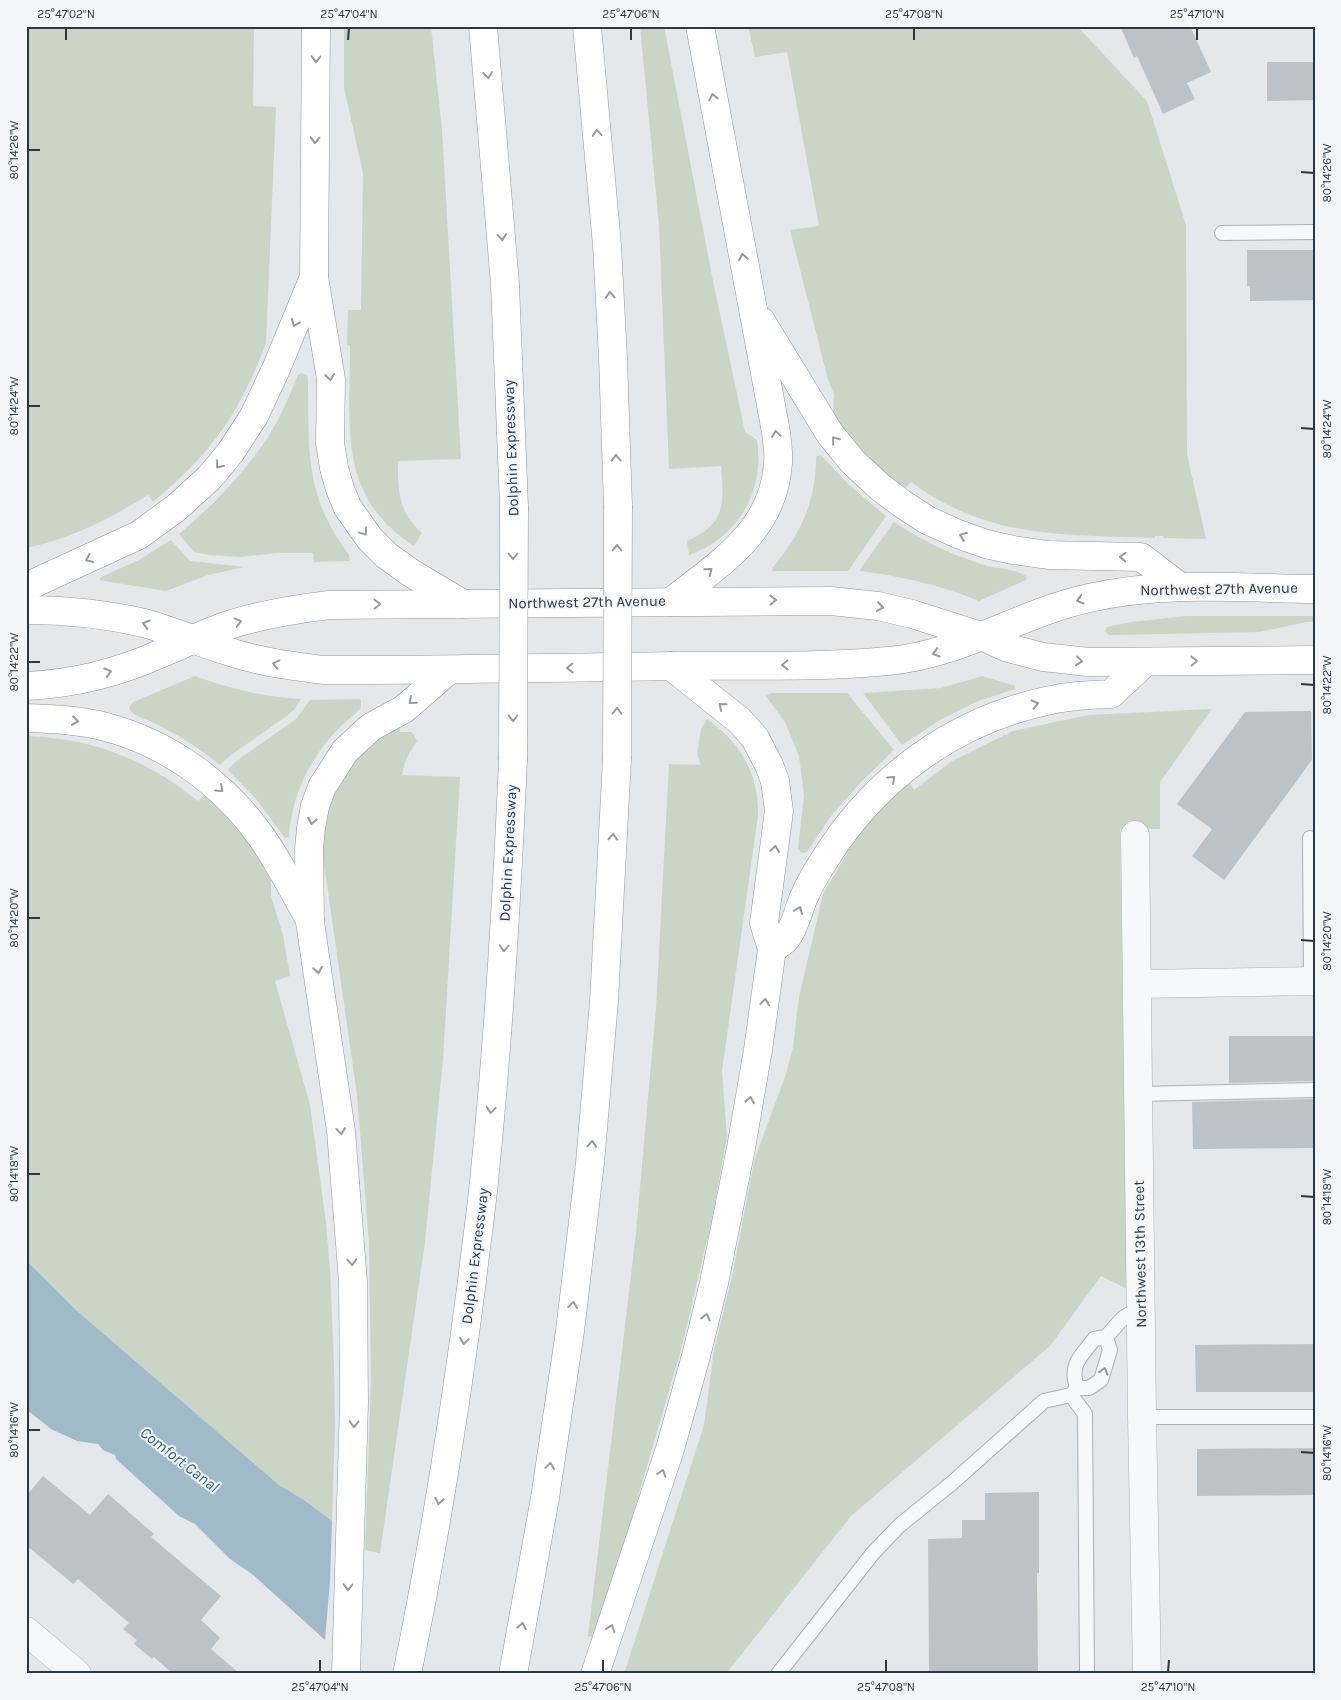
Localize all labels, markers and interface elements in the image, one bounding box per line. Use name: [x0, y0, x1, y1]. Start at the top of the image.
text: 25°47'02"N: [37, 7, 95, 21]
text: 25°47'04"N: [320, 7, 378, 21]
text: 25°47'06"N: [602, 7, 660, 21]
text: 25°47'08"N: [885, 7, 943, 21]
text: 25°47'10"N: [1170, 7, 1224, 21]
one-way arrow: [311, 56, 321, 63]
one-way arrow: [482, 71, 493, 79]
one-way arrow: [708, 93, 718, 102]
text: 80°14'26"W: [7, 120, 21, 180]
one-way arrow: [592, 129, 603, 137]
one-way arrow: [310, 136, 320, 144]
text: 80°14'26"W: [1320, 143, 1334, 203]
one-way arrow: [496, 233, 507, 241]
one-way arrow: [738, 253, 748, 261]
one-way arrow: [604, 291, 615, 299]
one-way arrow: [291, 318, 302, 327]
one-way arrow: [324, 374, 335, 382]
text: 80°14'24"W: [7, 376, 21, 435]
street label: Dolphin Expressway: [500, 379, 522, 517]
text: 80°14'24"W: [1320, 399, 1334, 458]
one-way arrow: [771, 430, 781, 439]
one-way arrow: [832, 437, 840, 446]
one-way arrow: [611, 453, 621, 461]
one-way arrow: [216, 460, 225, 469]
one-way arrow: [358, 526, 367, 536]
one-way arrow: [960, 532, 968, 542]
one-way arrow: [612, 544, 622, 552]
one-way arrow: [85, 552, 94, 563]
one-way arrow: [508, 552, 519, 560]
one-way arrow: [1119, 552, 1127, 562]
one-way arrow: [704, 568, 713, 577]
street label: Northwest 27th Avenue: [1140, 579, 1298, 599]
street label: Northwest 27th Avenue: [508, 592, 666, 612]
one-way arrow: [769, 595, 777, 606]
one-way arrow: [1076, 595, 1084, 605]
one-way arrow: [374, 599, 382, 609]
one-way arrow: [875, 601, 884, 611]
one-way arrow: [234, 618, 242, 628]
one-way arrow: [143, 620, 151, 630]
text: 80°14'22"W: [7, 632, 21, 692]
one-way arrow: [932, 647, 940, 657]
one-way arrow: [1075, 655, 1083, 666]
text: 80°14'22"W: [1320, 655, 1334, 715]
one-way arrow: [1190, 656, 1198, 667]
one-way arrow: [272, 659, 281, 670]
one-way arrow: [781, 660, 788, 670]
one-way arrow: [566, 663, 574, 673]
one-way arrow: [104, 667, 112, 677]
one-way arrow: [409, 696, 418, 704]
one-way arrow: [1030, 699, 1039, 710]
one-way arrow: [719, 703, 728, 711]
one-way arrow: [612, 706, 622, 714]
one-way arrow: [71, 715, 79, 726]
one-way arrow: [508, 715, 518, 723]
one-way arrow: [887, 775, 896, 784]
one-way arrow: [214, 784, 223, 793]
street label: Dolphin Expressway: [495, 784, 521, 922]
one-way arrow: [307, 817, 318, 826]
one-way arrow: [608, 833, 619, 841]
one-way arrow: [769, 845, 779, 854]
text: 80°14'20"W: [7, 888, 21, 948]
one-way arrow: [793, 906, 803, 915]
text: 80°14'20"W: [1320, 911, 1334, 971]
one-way arrow: [498, 944, 509, 952]
one-way arrow: [312, 966, 322, 974]
one-way arrow: [759, 997, 770, 1005]
one-way arrow: [744, 1096, 754, 1104]
one-way arrow: [486, 1106, 497, 1114]
one-way arrow: [335, 1127, 346, 1135]
one-way arrow: [586, 1139, 597, 1147]
text: 80°14'18"W: [7, 1145, 21, 1202]
text: 80°14'18"W: [1320, 1168, 1334, 1225]
street label: Northwest 13th Street: [1130, 1180, 1150, 1328]
street label: Dolphin Expressway: [458, 1187, 492, 1325]
one-way arrow: [346, 1258, 357, 1266]
one-way arrow: [567, 1301, 578, 1309]
one-way arrow: [700, 1312, 711, 1321]
one-way arrow: [459, 1337, 470, 1345]
one-way arrow: [1098, 1367, 1108, 1376]
text: 80°14'16"W: [7, 1402, 21, 1458]
one-way arrow: [349, 1420, 359, 1428]
water label: Comfort Canal: [136, 1423, 223, 1496]
text: 80°14'16"W: [1320, 1425, 1334, 1481]
one-way arrow: [544, 1461, 555, 1469]
one-way arrow: [656, 1470, 666, 1478]
one-way arrow: [435, 1497, 445, 1506]
one-way arrow: [343, 1583, 353, 1591]
one-way arrow: [516, 1621, 527, 1630]
one-way arrow: [605, 1624, 615, 1632]
text: 25°47'04"N: [291, 1680, 349, 1694]
text: 25°47'06"N: [574, 1680, 632, 1694]
text: 25°47'08"N: [857, 1680, 915, 1694]
text: 25°47'10"N: [1141, 1680, 1195, 1694]

